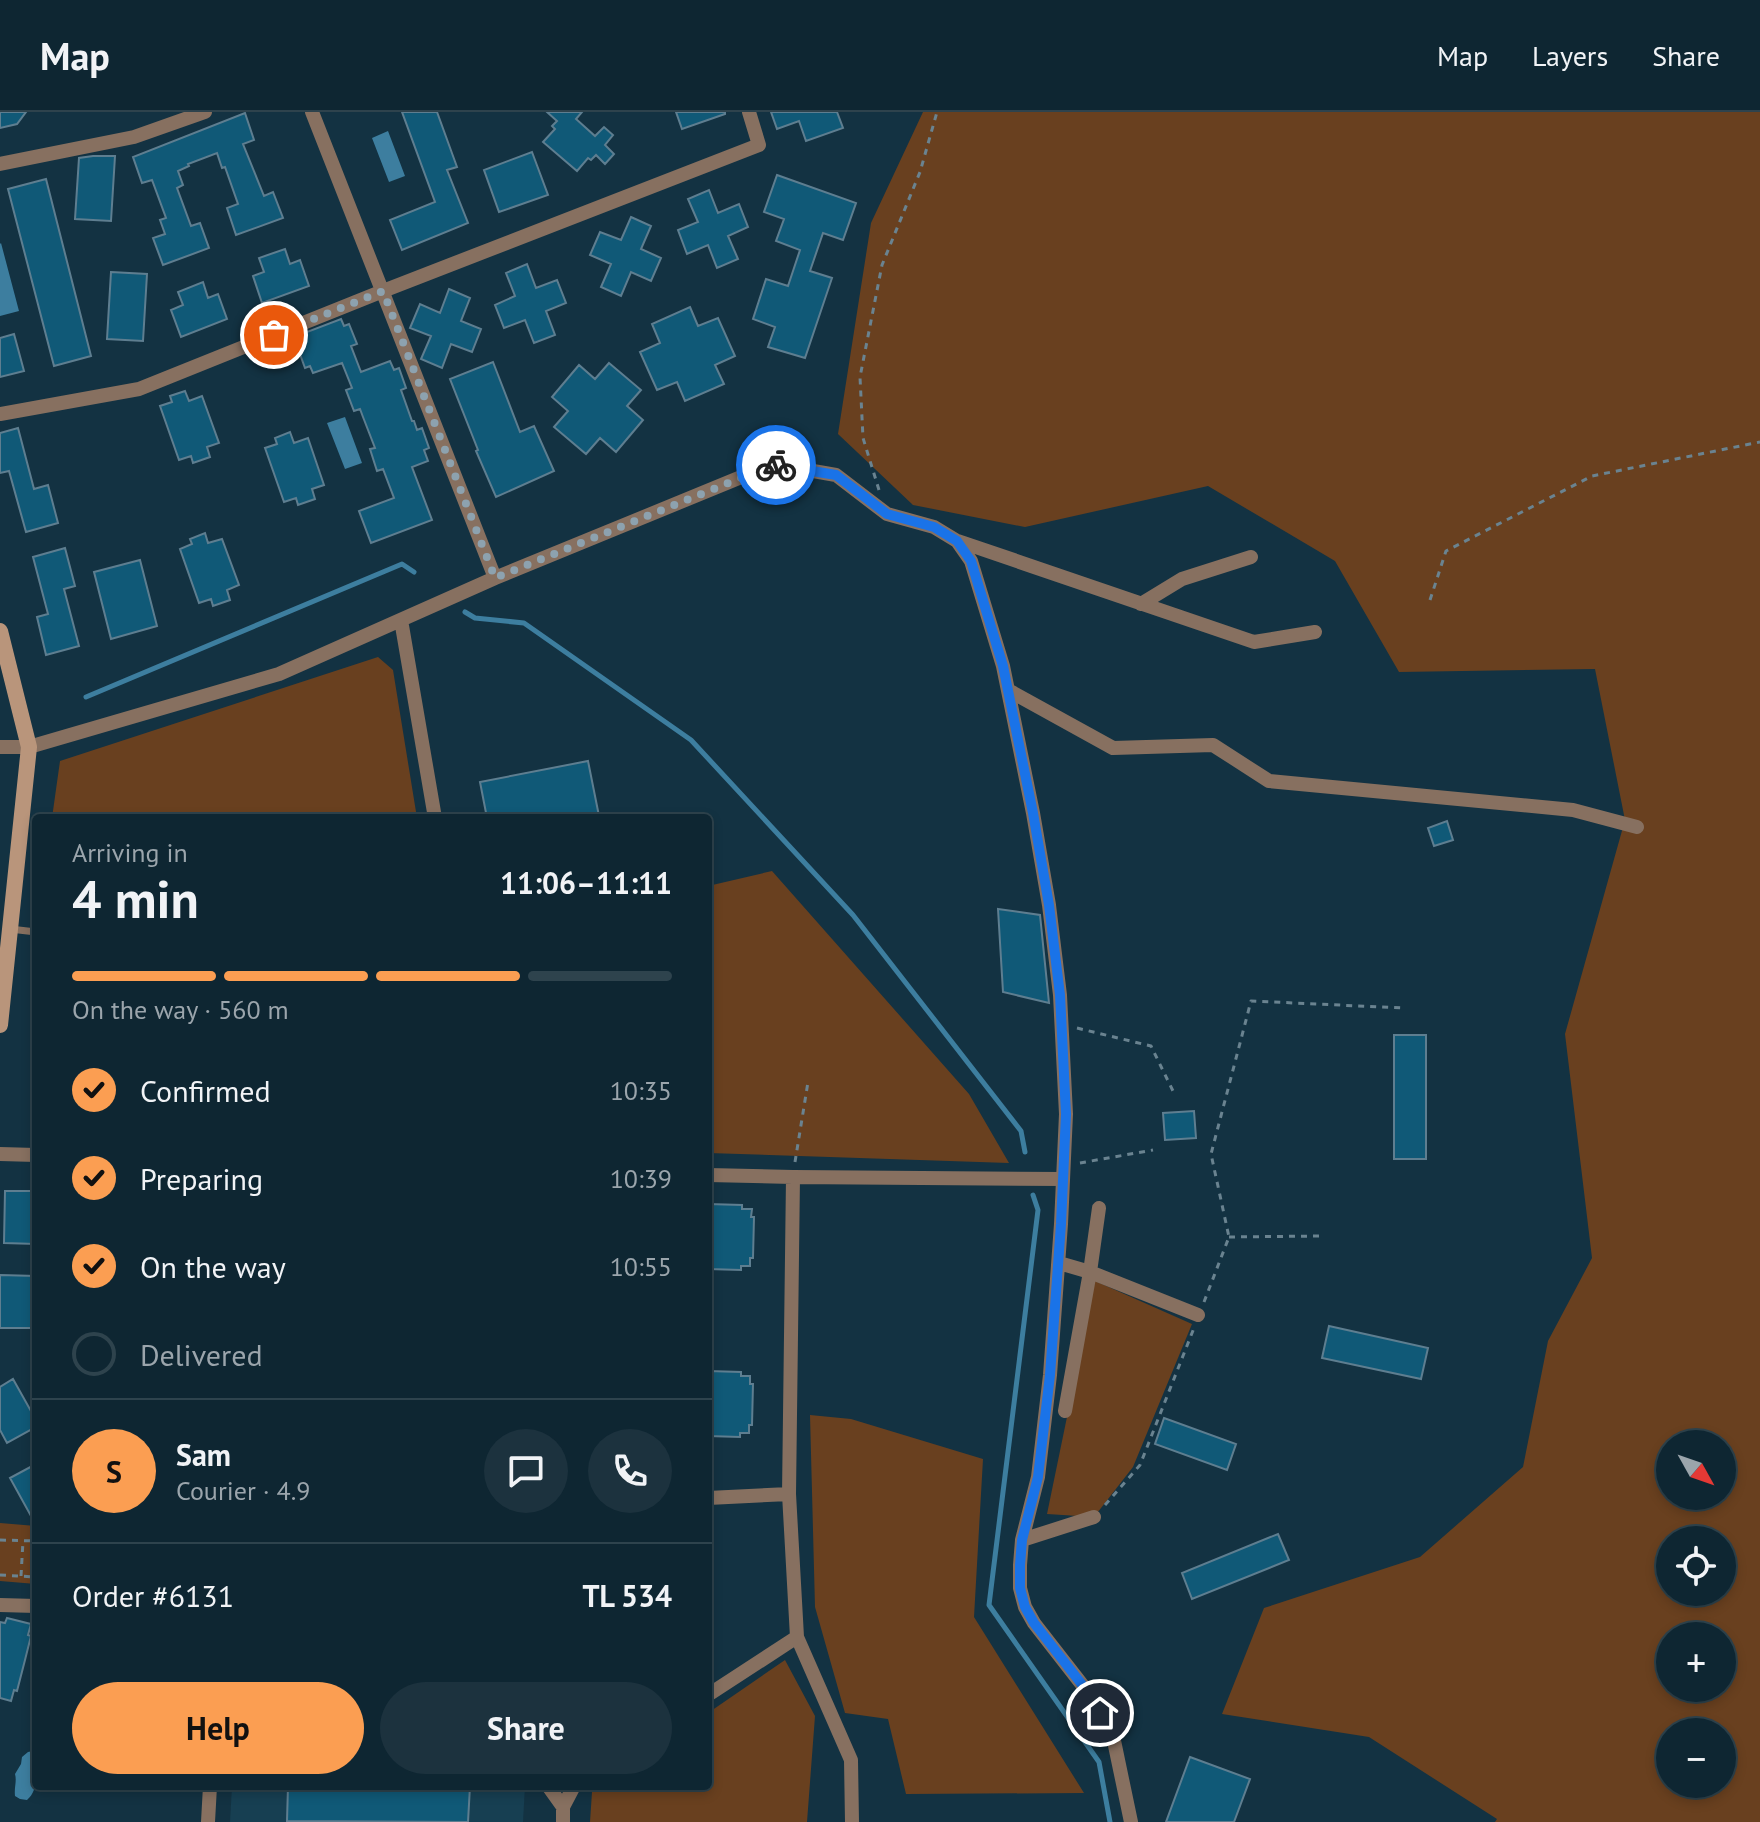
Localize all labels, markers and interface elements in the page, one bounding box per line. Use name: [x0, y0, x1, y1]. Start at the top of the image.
text: Map: [40, 31, 110, 80]
text: Map: [1437, 37, 1488, 74]
text: Layers: [1532, 37, 1608, 74]
text: Share: [1652, 37, 1720, 74]
pin: [240, 301, 308, 369]
icon: bag: [252, 313, 296, 357]
courier: [736, 425, 816, 505]
icon: bike: [754, 443, 798, 487]
text: Arriving in: [72, 836, 188, 869]
text: 11:06–11:11: [500, 863, 672, 902]
text: 4 min: [72, 865, 199, 932]
text: On the way · 560 m: [72, 993, 289, 1026]
icon: check: [72, 1068, 116, 1112]
text: Confirmed: [140, 1071, 271, 1110]
text: 10:35: [610, 1074, 672, 1107]
icon: check: [72, 1156, 116, 1200]
text: Preparing: [140, 1159, 263, 1198]
text: 10:39: [610, 1162, 672, 1195]
icon: check: [72, 1244, 116, 1288]
text: On the way: [140, 1247, 286, 1286]
text: 10:55: [610, 1250, 672, 1283]
text: Delivered: [140, 1335, 263, 1374]
button: chat: [484, 1429, 568, 1513]
button: phone: [588, 1429, 672, 1513]
north arrow: [1656, 1430, 1736, 1510]
map controls: [1656, 1430, 1736, 1798]
text: Sam: [176, 1435, 231, 1474]
text: S: [106, 1452, 122, 1491]
text: Courier · 4.9: [176, 1474, 310, 1507]
button: locate: [1656, 1526, 1736, 1606]
text: Order #6131: [72, 1576, 234, 1615]
text: TL 534: [582, 1576, 672, 1615]
button: +: [1656, 1622, 1736, 1702]
pin: [1066, 1679, 1134, 1747]
button: Help: [72, 1682, 364, 1774]
button: Share: [380, 1682, 672, 1774]
icon: home: [1078, 1691, 1122, 1735]
button: −: [1656, 1718, 1736, 1798]

